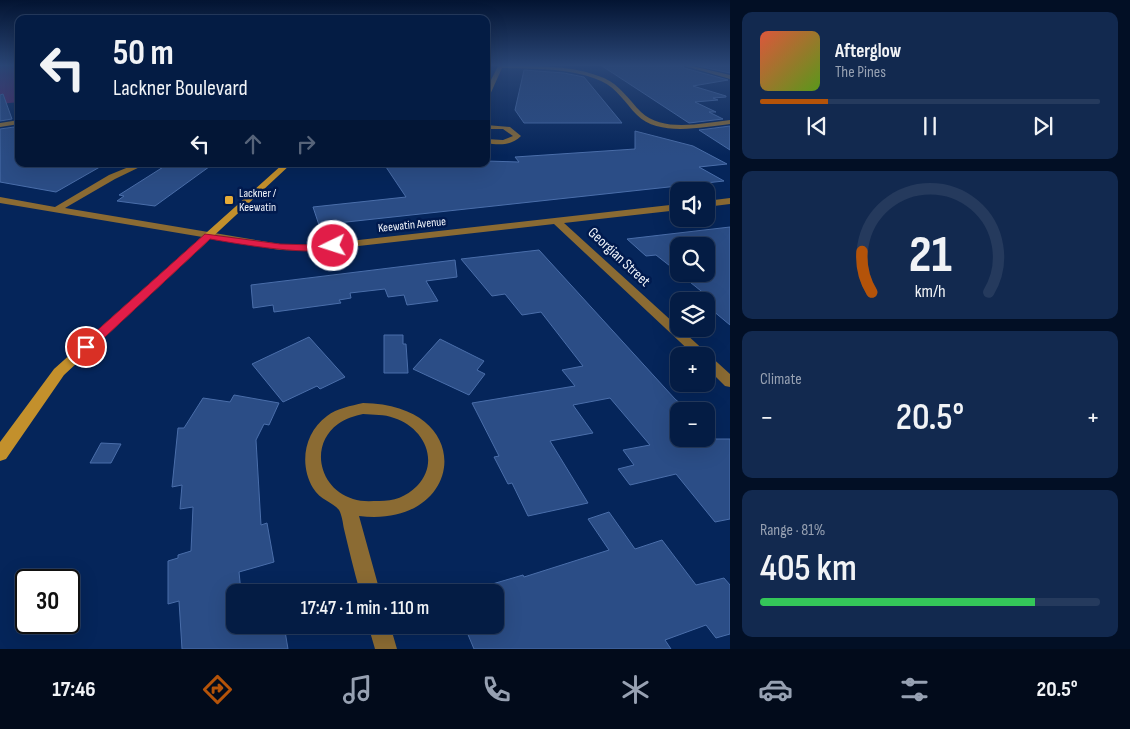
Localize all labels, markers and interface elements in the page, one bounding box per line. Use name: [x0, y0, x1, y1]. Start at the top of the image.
text: 50 m: [113, 32, 174, 75]
icon: left: [30, 35, 95, 100]
text: Afterglow: [835, 40, 901, 63]
text: The Pines: [835, 63, 886, 82]
text: Lackner Boulevard: [113, 75, 248, 102]
icon: previous: [803, 112, 831, 140]
icon: pause: [916, 112, 944, 140]
icon: next: [1029, 112, 1057, 140]
icon: left: [186, 130, 214, 158]
icon: ahead: [239, 130, 267, 158]
icon: right: [292, 130, 320, 158]
map controls: [670, 182, 715, 447]
button: sound: [670, 182, 715, 227]
place label: Lackner / Keewatin: [239, 186, 277, 215]
marker: Lackner / Keewatin: [223, 194, 235, 206]
street label: Keewatin Avenue: [377, 214, 447, 236]
position arrow: [306, 219, 358, 271]
street label: Georgian Street: [584, 223, 655, 291]
text: 21: [908, 224, 952, 287]
button: search: [670, 237, 715, 282]
text: km/h: [915, 281, 945, 302]
button: layers: [670, 292, 715, 337]
pin: [65, 326, 107, 368]
icon: arrive: [72, 333, 100, 361]
button: +: [670, 347, 715, 392]
text: Climate: [760, 370, 802, 389]
text: 20.5°: [896, 395, 964, 440]
text: −: [760, 401, 774, 434]
text: +: [1086, 401, 1100, 434]
button: −: [670, 402, 715, 447]
text: Range · 81%: [760, 521, 825, 540]
text: 405 km: [760, 546, 857, 591]
speed limit sign: 30: [15, 569, 80, 634]
text: 17:47 · 1 min · 110 m: [301, 597, 429, 620]
icon: directions: [200, 672, 235, 707]
icon: music: [340, 672, 375, 707]
icon: phone: [479, 672, 514, 707]
icon: climate: [618, 672, 653, 707]
icon: car: [758, 672, 793, 707]
icon: filters: [897, 672, 932, 707]
text: 17:46: [52, 676, 96, 703]
text: 20.5°: [1037, 676, 1078, 703]

